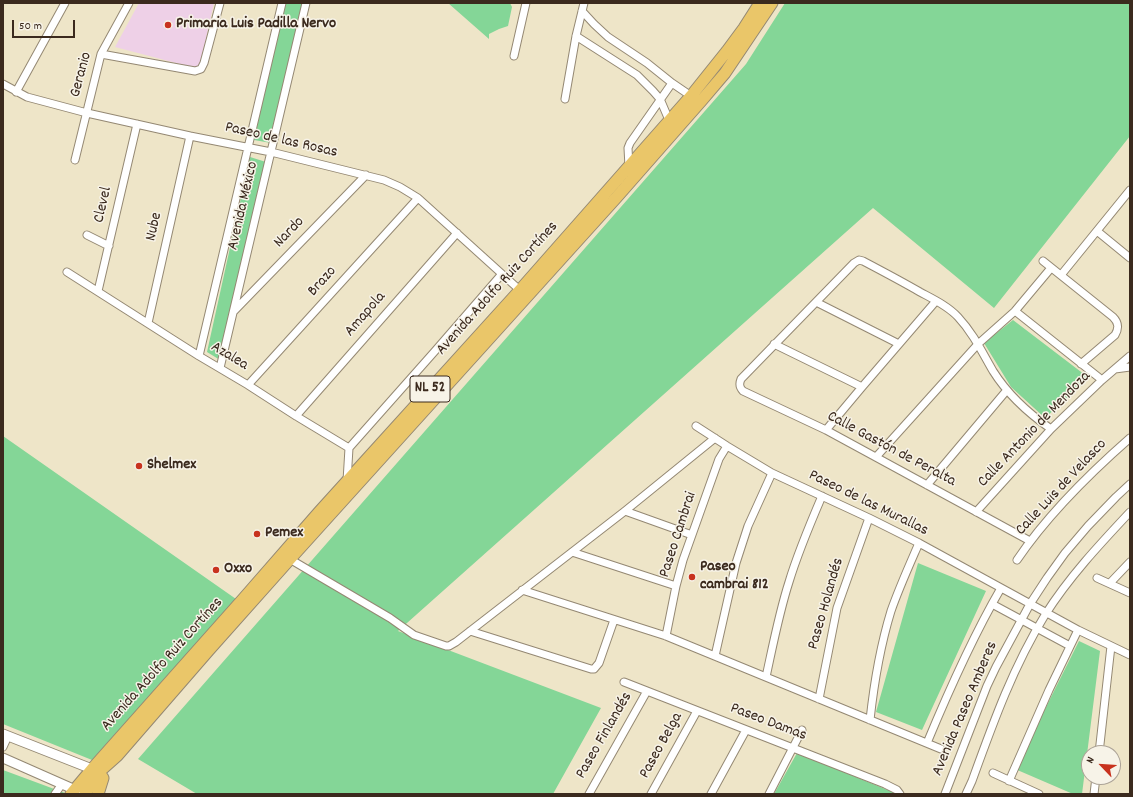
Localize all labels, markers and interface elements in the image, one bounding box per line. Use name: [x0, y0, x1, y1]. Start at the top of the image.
scale bar: [14, 12, 77, 38]
place label: Primaria Luis Padilla Nervo: [176, 15, 336, 35]
text: 50 m: [19, 18, 42, 35]
marker: Primaria Luis Padilla Nervo: [163, 20, 173, 30]
street label: Geranio: [67, 50, 97, 100]
street label: Paseo de las Rosas: [223, 119, 339, 163]
street label: Avenida México: [225, 160, 263, 252]
street label: Clevel: [91, 185, 117, 225]
street label: Nube: [142, 211, 168, 243]
street label: Nardo: [271, 213, 309, 253]
street label: Avenida Adolfo Ruiz Cortínes: [433, 218, 563, 360]
street label: Brazo: [304, 263, 342, 301]
street label: Amapola: [341, 289, 391, 341]
street label: Azalea: [207, 338, 251, 376]
street label: Calle Antonio de Mendoza: [975, 368, 1095, 492]
road number: NL 52: [410, 376, 450, 402]
street label: Calle Gastón de Peralta: [823, 408, 959, 492]
street label: Calle Luis de Velasco: [1012, 436, 1112, 540]
place label: Shelmex: [147, 456, 196, 476]
marker: Shelmex: [134, 461, 144, 471]
street label: Paseo de las Murallas: [805, 467, 931, 541]
street label: Paseo Cambrai: [656, 490, 702, 580]
place label: Pemex: [265, 524, 303, 544]
marker: Pemex: [252, 529, 262, 539]
street label: Paseo Holandés: [805, 556, 849, 652]
place label: Paseo cambrai 812: [700, 558, 769, 596]
place label: Oxxo: [224, 560, 252, 580]
marker: Oxxo: [211, 565, 221, 575]
marker: Paseo cambrai 812: [687, 572, 697, 582]
street label: Avenida Adolfo Ruiz Cortínes: [98, 594, 228, 736]
street label: Avenida Paseo Amberes: [929, 639, 1003, 779]
street label: Paseo Finlandés: [573, 689, 637, 783]
street label: Paseo Damas: [727, 700, 809, 746]
street label: Paseo Belga: [636, 710, 688, 782]
north arrow: [1081, 745, 1121, 785]
text: N: [1083, 755, 1099, 766]

